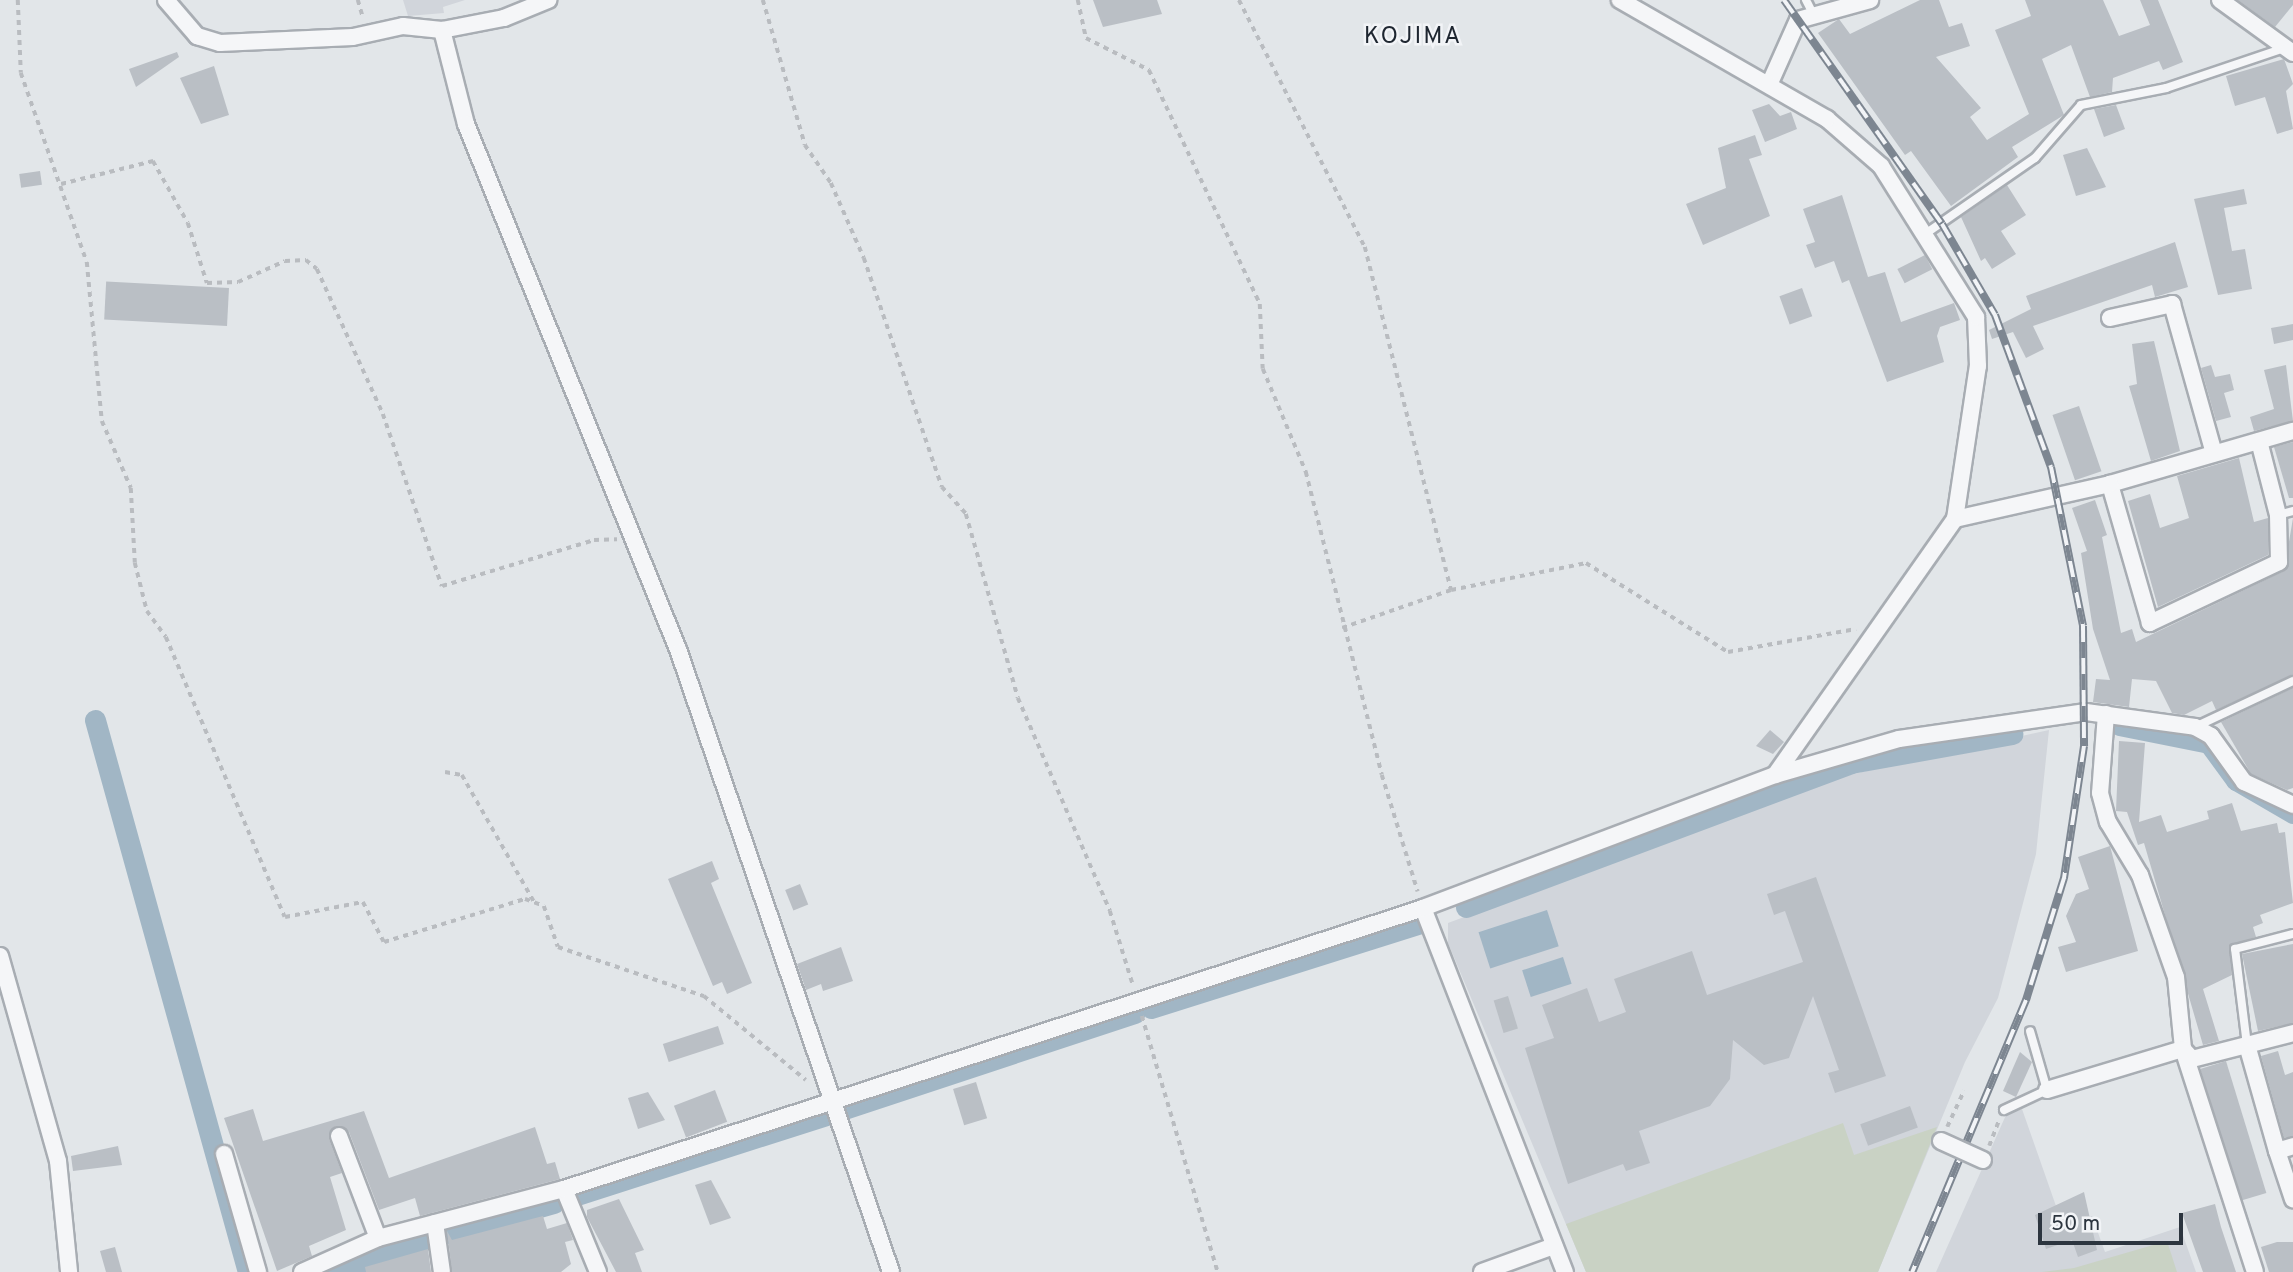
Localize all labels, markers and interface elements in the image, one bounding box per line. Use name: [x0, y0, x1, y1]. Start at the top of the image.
district label: KOJIMA: [1364, 24, 1462, 52]
scale bar: [2041, 1198, 2186, 1242]
text: 50 m: [2051, 1211, 2100, 1238]

